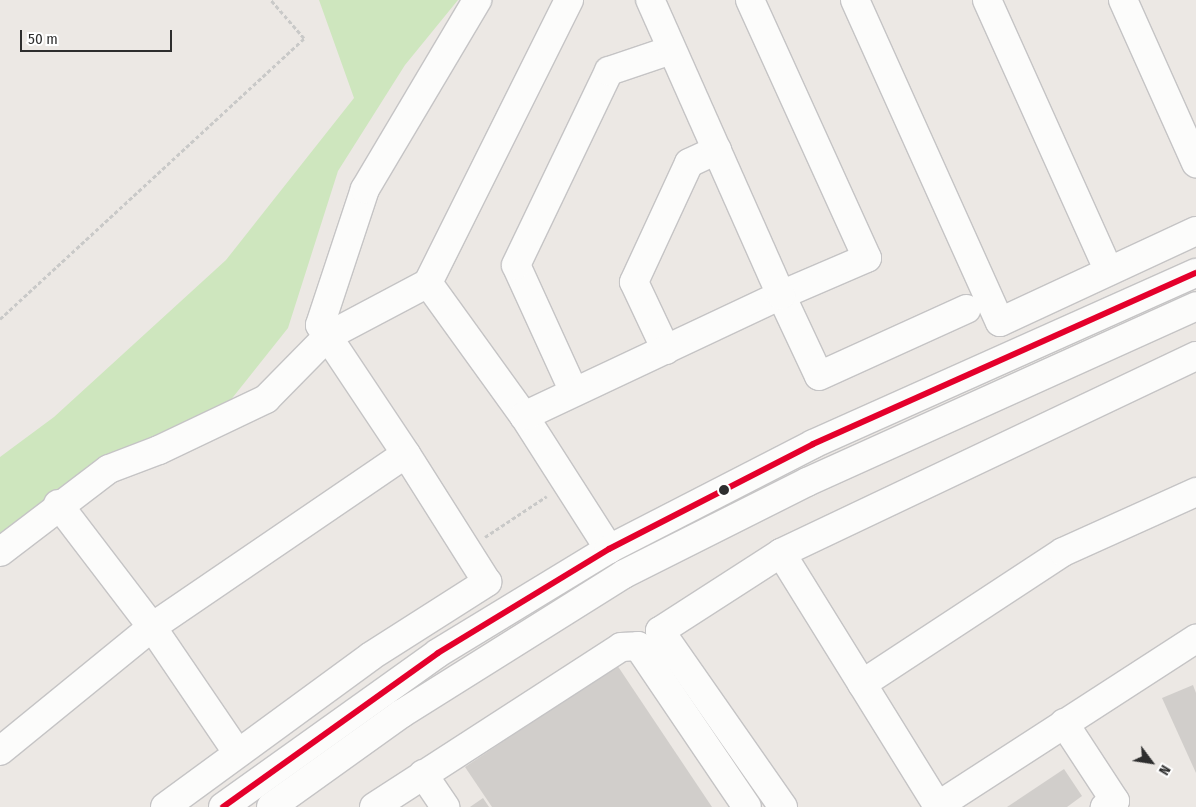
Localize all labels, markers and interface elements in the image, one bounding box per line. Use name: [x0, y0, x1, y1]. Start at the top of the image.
scale bar: [22, 20, 175, 52]
text: 50 m: [28, 30, 58, 48]
unlabelled marker: [719, 485, 729, 495]
north arrow: [1126, 737, 1176, 787]
text: N: [1155, 762, 1174, 778]

